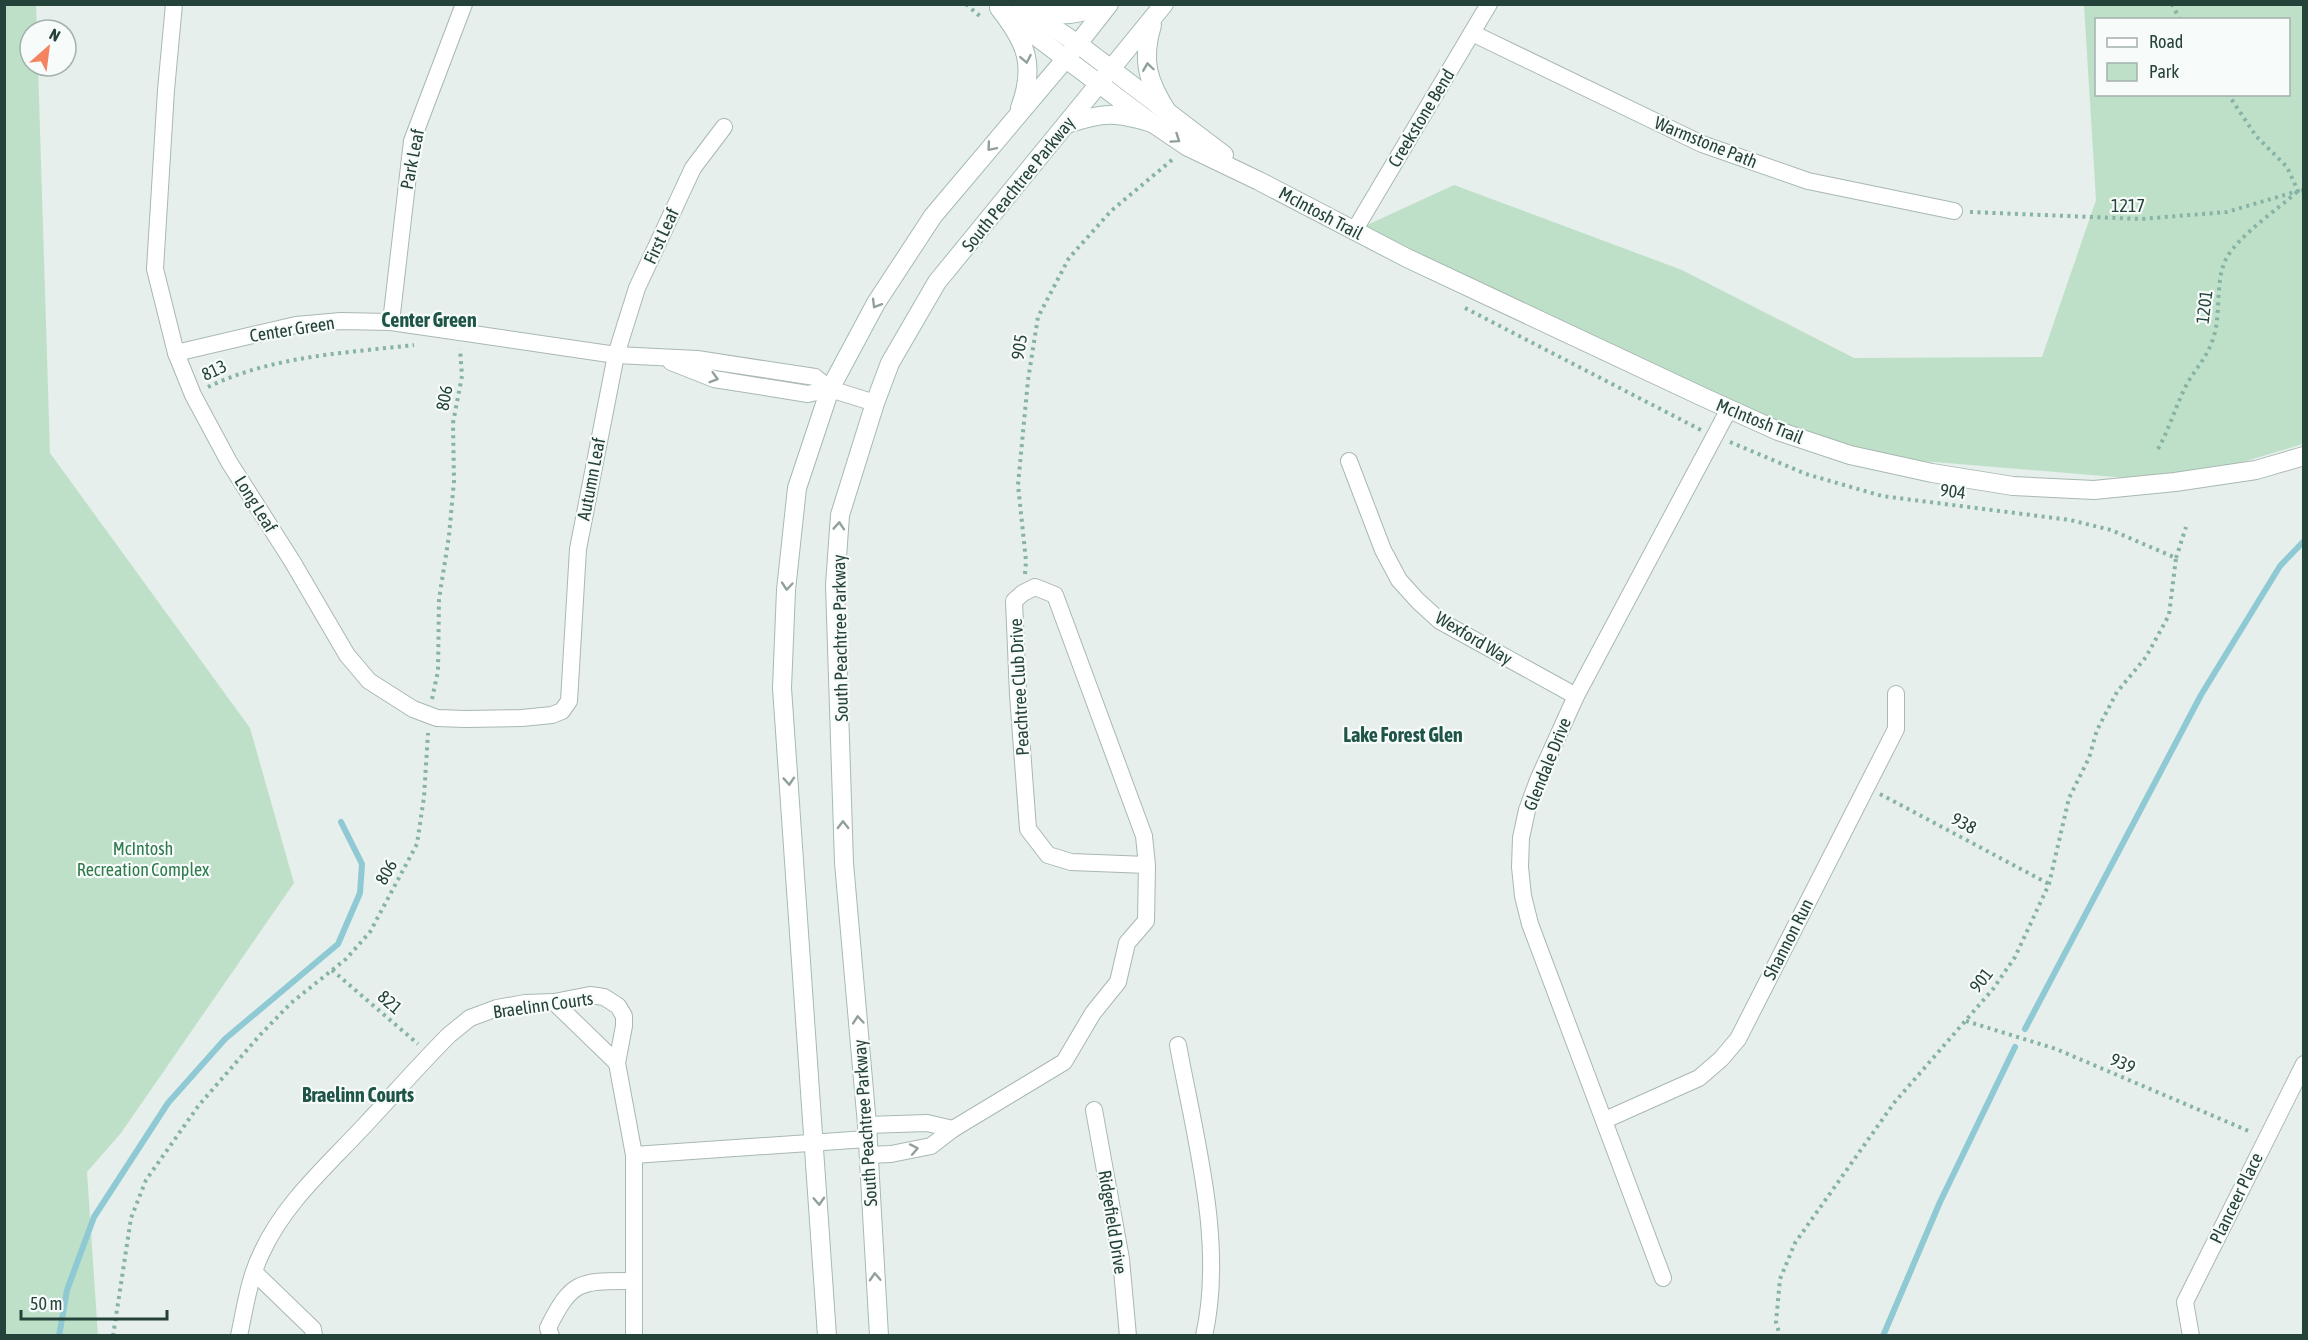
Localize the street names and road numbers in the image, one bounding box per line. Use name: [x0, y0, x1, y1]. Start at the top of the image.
street label: Creekstone Bend: [1383, 65, 1459, 171]
street label: South Peachtree Parkway: [957, 112, 1079, 256]
street label: Warmstone Path: [1651, 112, 1761, 172]
street label: Park Leaf: [396, 127, 428, 191]
street label: McIntosh Trail: [1275, 182, 1367, 244]
street label: 1217: [2111, 195, 2145, 216]
street label: First Leaf: [639, 205, 683, 267]
street label: 1201: [2192, 289, 2216, 325]
street label: Center Green: [248, 312, 336, 346]
street label: 905: [1007, 333, 1031, 361]
street label: 813: [198, 355, 230, 385]
street label: 806: [431, 384, 457, 412]
street label: McIntosh Trail: [1713, 394, 1807, 448]
street label: Autumn Leaf: [573, 436, 609, 522]
street label: Long Leaf: [230, 472, 282, 536]
street label: 904: [1939, 479, 1967, 503]
street label: South Peachtree Parkway: [828, 554, 852, 722]
street label: Wexford Way: [1432, 607, 1516, 669]
street label: Peachtree Club Drive: [1005, 618, 1033, 756]
street label: Glendale Drive: [1519, 715, 1575, 813]
street label: 938: [1948, 808, 1980, 838]
street label: 806: [371, 856, 401, 888]
street label: Shannon Run: [1759, 895, 1817, 983]
street label: 901: [1965, 964, 1997, 996]
street label: 821: [374, 986, 406, 1018]
street label: Braelinn Courts: [492, 988, 594, 1022]
street label: South Peachtree Parkway: [849, 1039, 881, 1207]
street label: 939: [2107, 1048, 2139, 1078]
street label: Planceer Place: [2205, 1149, 2267, 1247]
street label: Ridgefield Drive: [1094, 1168, 1132, 1276]

